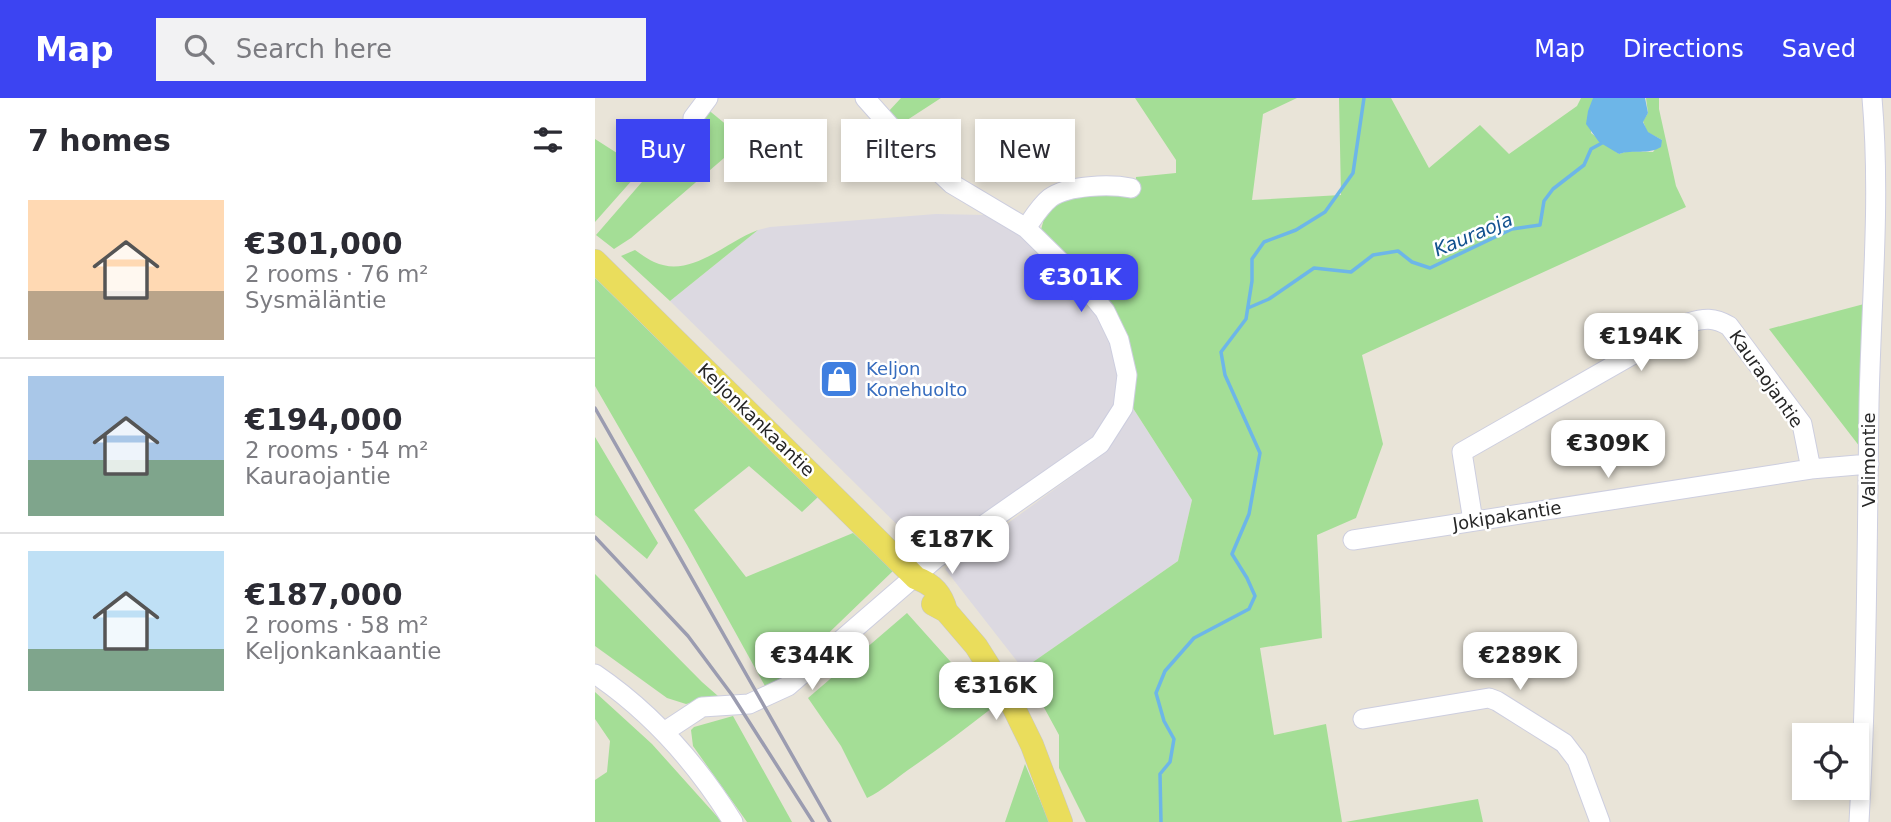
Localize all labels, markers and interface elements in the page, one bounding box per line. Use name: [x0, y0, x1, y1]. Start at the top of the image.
search box: [156, 18, 646, 81]
text: Map: [35, 30, 114, 69]
icon: search: [180, 30, 218, 68]
text: Search here: [236, 34, 392, 64]
text: Map: [1534, 35, 1585, 63]
text: Directions: [1623, 35, 1744, 63]
text: Saved: [1782, 35, 1856, 63]
chip: Buy: [616, 119, 710, 182]
chip: Rent: [724, 119, 827, 182]
chip: Filters: [841, 119, 961, 182]
chip: New: [975, 119, 1075, 182]
icon: filters: [529, 121, 567, 159]
text: 7 homes: [28, 123, 171, 158]
water label: Kauraoja: [1430, 208, 1516, 260]
text: €301,000: [245, 226, 403, 261]
icon: home: [84, 228, 168, 312]
pin: €301K: [1032, 254, 1130, 314]
text: 2 rooms · 76 m²: [245, 261, 429, 287]
text: €301K: [1040, 264, 1122, 290]
text: Sysmäläntie: [245, 287, 386, 313]
pin: €194K: [1592, 314, 1690, 373]
text: €194K: [1600, 323, 1682, 349]
street label: Kauraojantie: [1725, 326, 1808, 431]
shop icon: Keljon Konehuolto: [818, 358, 860, 400]
place label: Keljon Konehuolto: [866, 358, 967, 400]
street label: Keljonkankaantie: [694, 359, 819, 481]
text: €194,000: [245, 402, 403, 437]
icon: home: [84, 404, 168, 488]
street label: Valimontie: [1858, 412, 1879, 508]
pin: €309K: [1559, 420, 1657, 480]
text: €309K: [1567, 430, 1649, 456]
text: 2 rooms · 54 m²: [245, 437, 429, 463]
text: Kauraojantie: [245, 463, 391, 489]
street label: Jokipakantie: [1450, 497, 1563, 535]
pin: €187K: [903, 517, 1001, 576]
text: €187K: [911, 526, 993, 552]
text: €187,000: [245, 577, 403, 612]
icon: home: [84, 579, 168, 663]
text: 2 rooms · 58 m²: [245, 612, 429, 638]
pin: €344K: [763, 632, 861, 692]
pin: €289K: [1471, 632, 1569, 692]
text: Keljonkankaantie: [245, 638, 441, 664]
text: €344K: [771, 642, 853, 668]
text: €289K: [1479, 642, 1561, 668]
pin: €316K: [947, 662, 1045, 722]
text: €316K: [955, 672, 1037, 698]
map controls: [1792, 723, 1869, 800]
button: locate: [1792, 723, 1869, 800]

